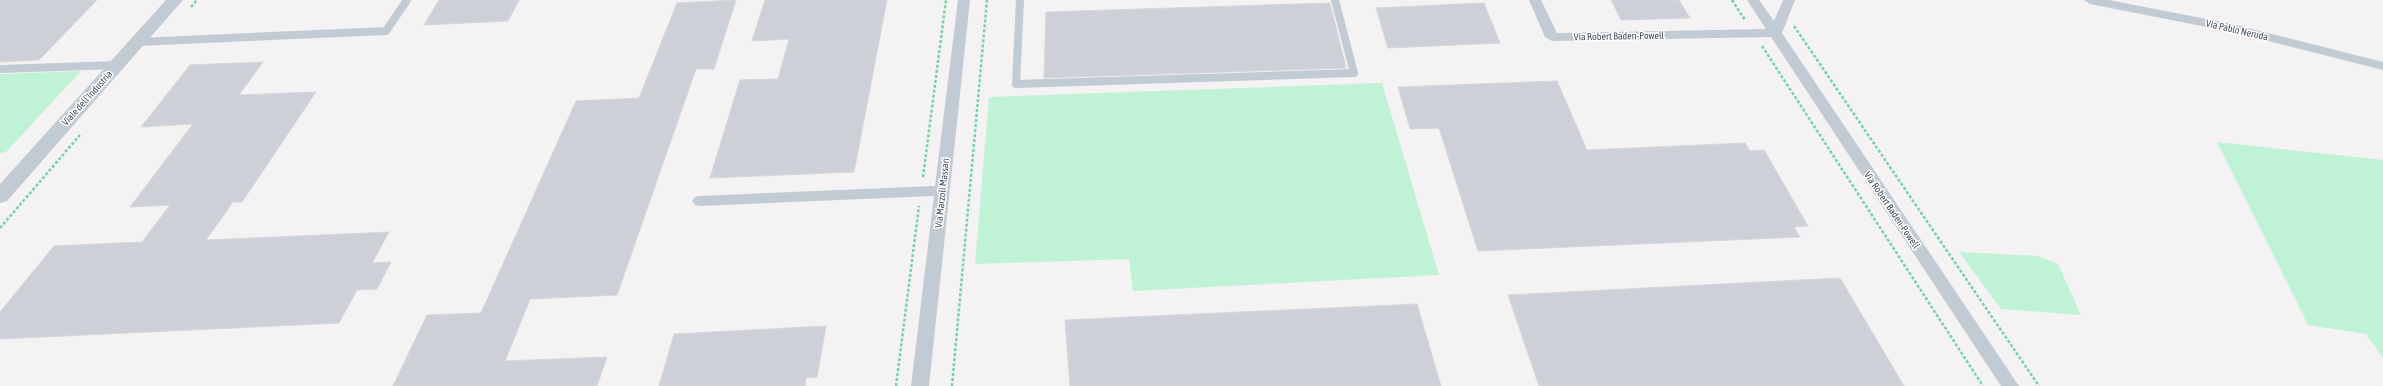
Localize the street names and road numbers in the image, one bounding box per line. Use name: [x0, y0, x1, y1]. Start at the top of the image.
street label: Via Pablo Neruda: [2205, 17, 2270, 43]
street label: Via Robert Baden-Powell: [1574, 30, 1665, 42]
street label: Viale dell'Industria: [60, 68, 115, 128]
street label: Via Marzoli Massari: [933, 157, 951, 229]
street label: Via Robert Baden-Powell: [1862, 169, 1922, 251]

